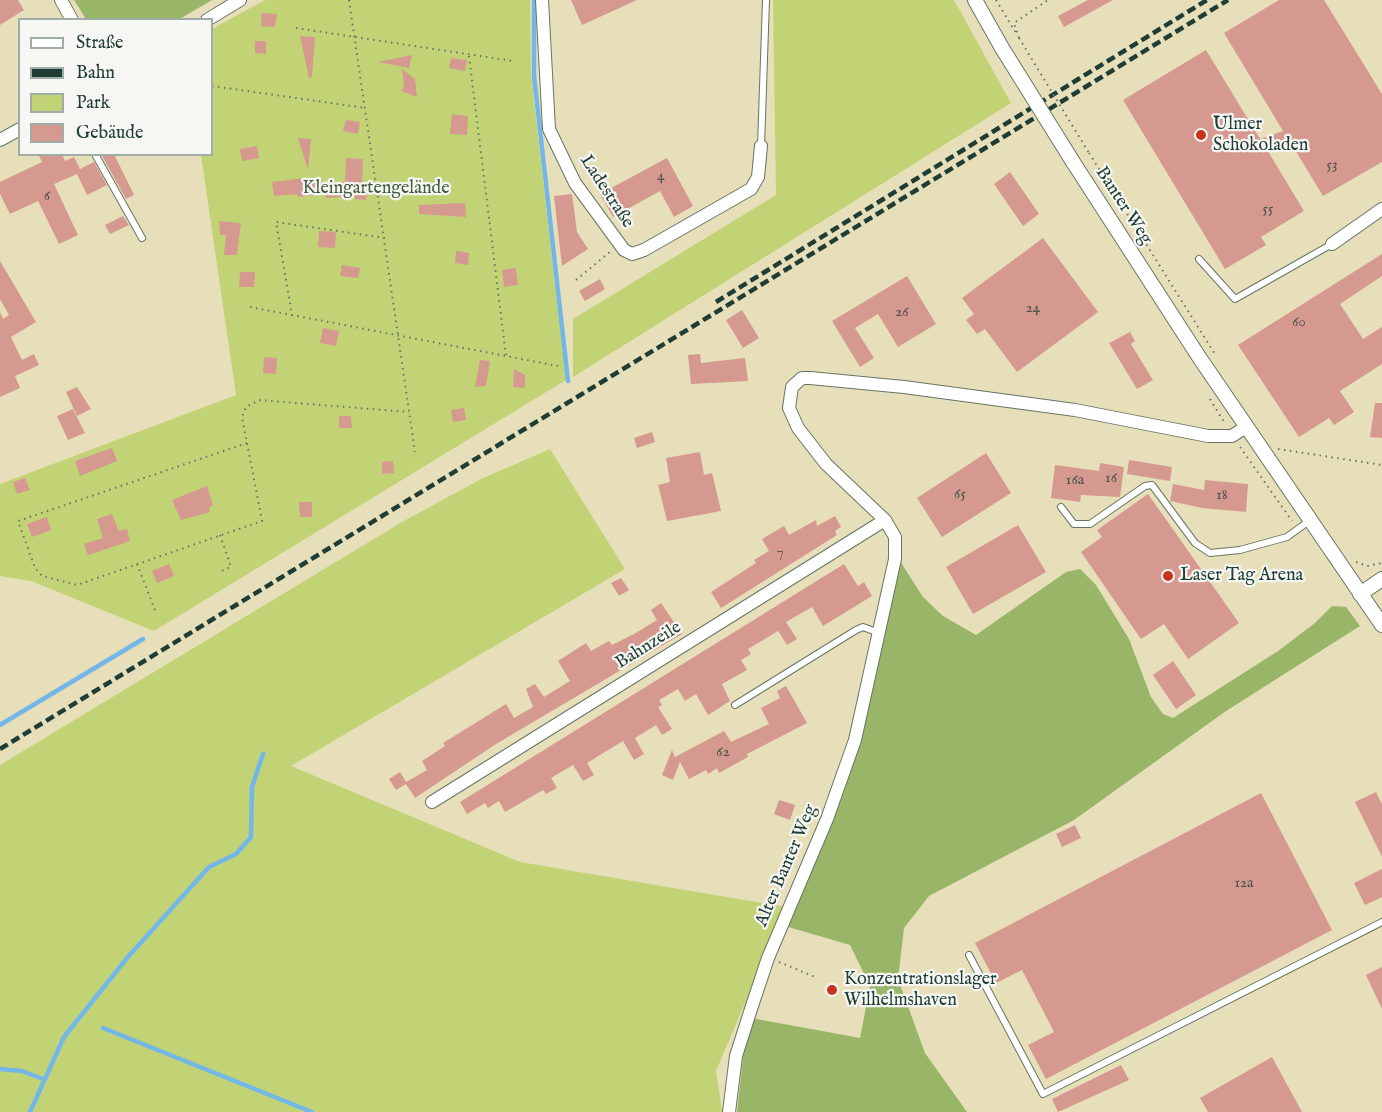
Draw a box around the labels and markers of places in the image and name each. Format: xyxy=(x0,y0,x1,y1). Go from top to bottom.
place label: Ulmer Schokoladen xyxy=(1213,114,1308,156)
marker: Ulmer Schokoladen xyxy=(1194,128,1208,142)
place label: Laser Tag Arena xyxy=(1180,565,1303,587)
marker: Laser Tag Arena xyxy=(1161,569,1175,583)
place label: Konzentrationslager Wilhelmshaven xyxy=(844,969,997,1012)
marker: Konzentrationslager Wilhelmshaven xyxy=(825,983,839,997)

